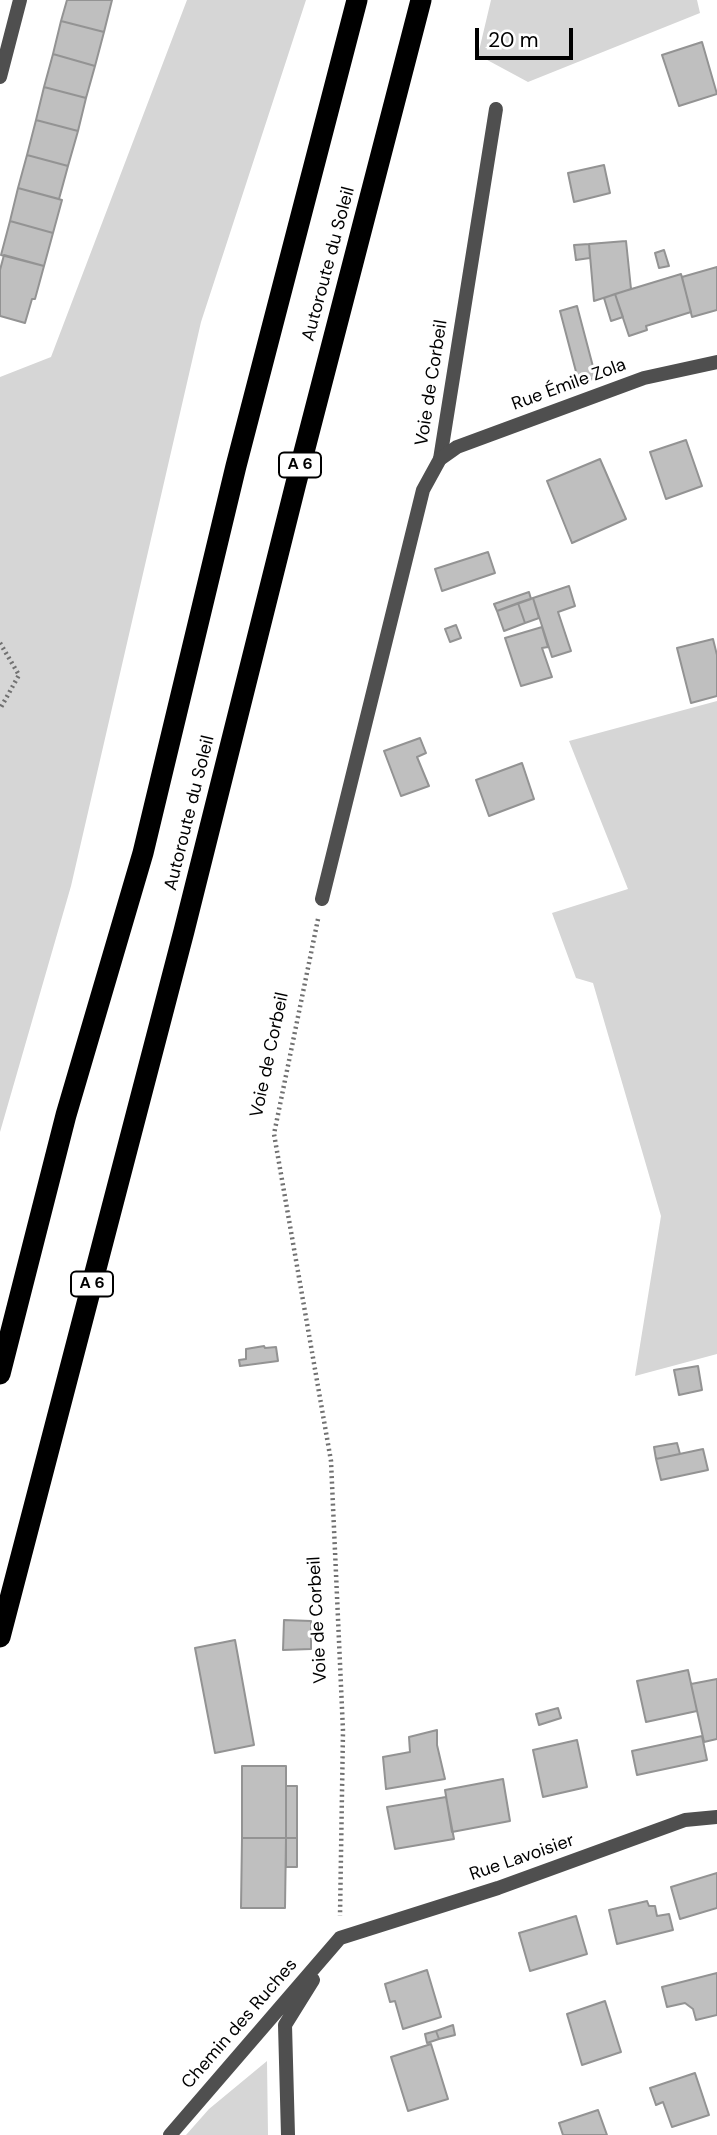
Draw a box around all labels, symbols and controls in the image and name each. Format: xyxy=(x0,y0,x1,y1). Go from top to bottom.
scale bar xyxy=(479,14,577,58)
text: 20 m xyxy=(488,26,539,54)
street label: Autoroute du Soleil xyxy=(298,185,360,343)
street label: Voie de Corbeil xyxy=(411,318,453,448)
street label: Rue Émile Zola xyxy=(509,354,629,416)
road number: A 6 xyxy=(279,452,321,478)
street label: Autoroute du Soleil xyxy=(160,733,220,893)
street label: Voie de Corbeil xyxy=(246,991,294,1119)
road number: A 6 xyxy=(71,1272,113,1296)
street label: Voie de Corbeil xyxy=(304,1556,332,1684)
street label: Rue Lavoisier xyxy=(467,1830,577,1886)
street label: Chemin des Ruches xyxy=(178,1955,302,2093)

